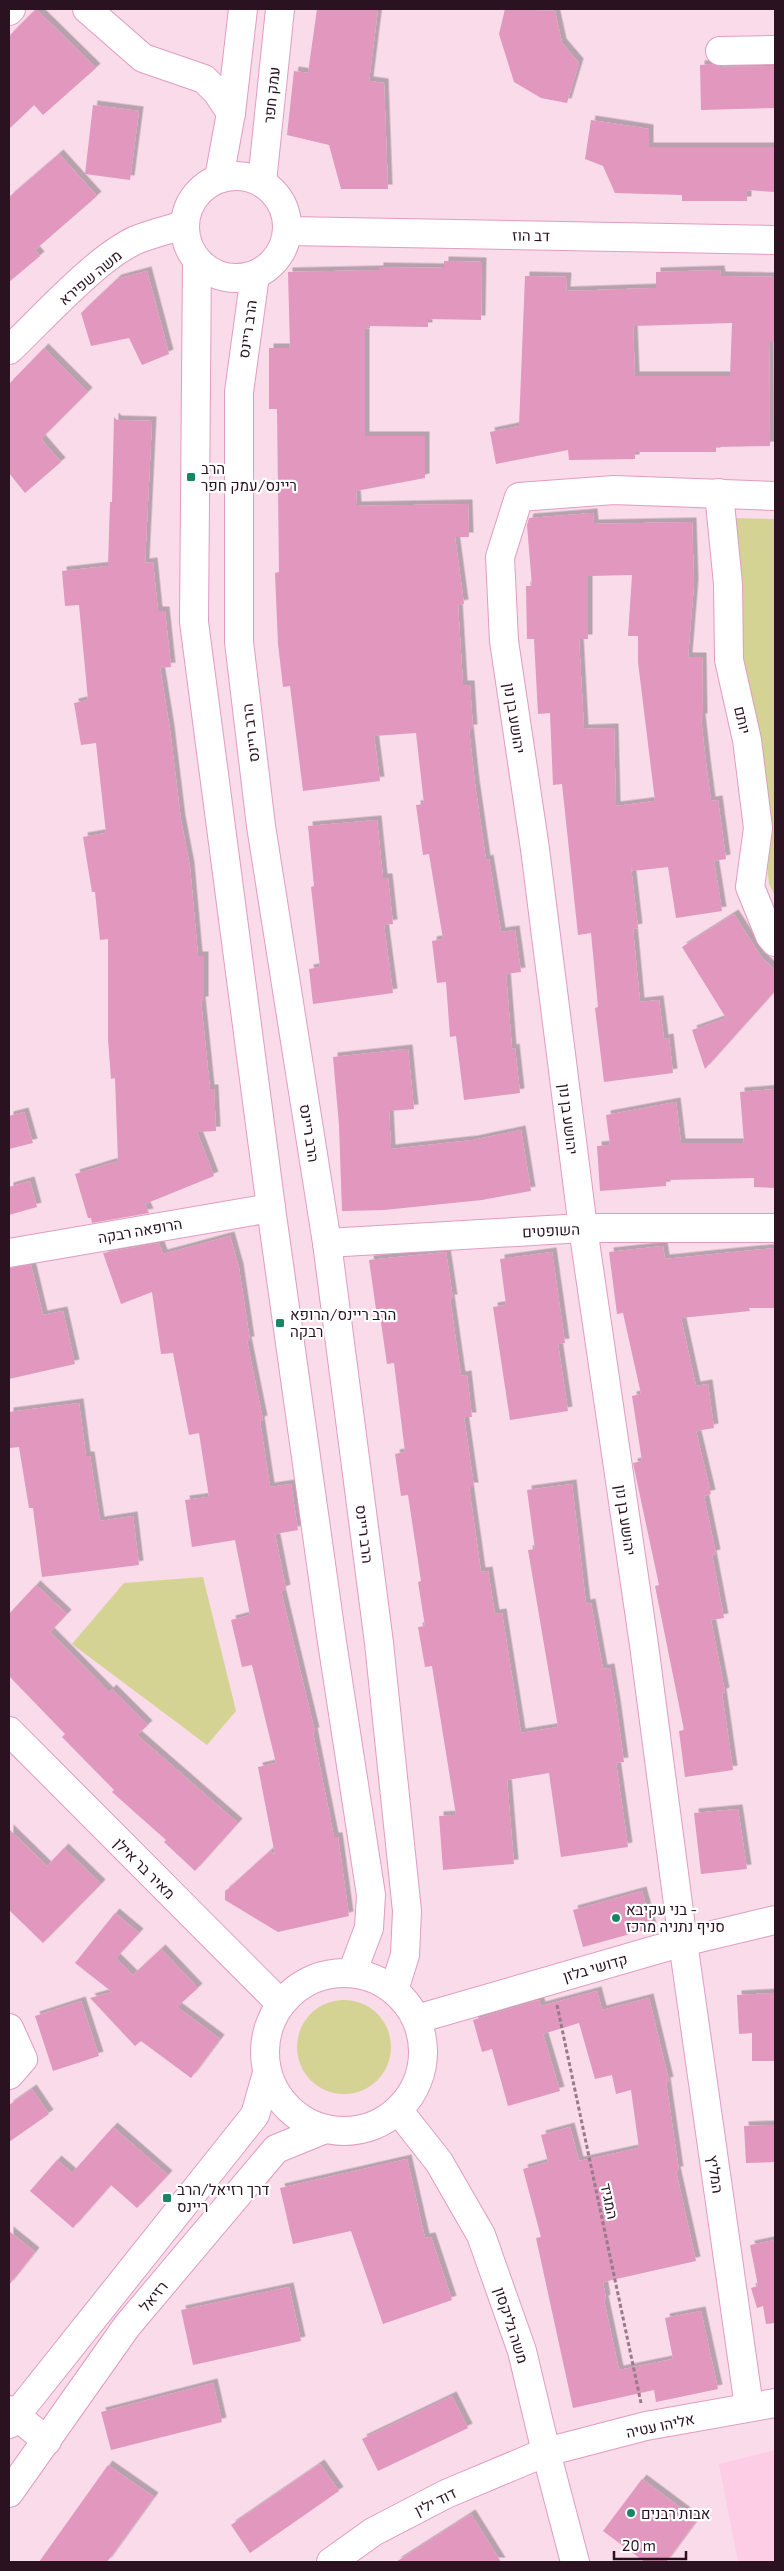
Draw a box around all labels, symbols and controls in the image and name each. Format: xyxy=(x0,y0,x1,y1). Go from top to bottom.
street label: עמק חפר xyxy=(259,66,283,124)
street label: דב הוז xyxy=(512,226,550,244)
street label: משה שפירא xyxy=(55,246,125,308)
street label: הרב ריינס xyxy=(234,299,260,359)
place label: הרב ריינס/עמק חפר xyxy=(201,459,297,494)
marker: הרב ריינס/עמק חפר xyxy=(185,471,197,483)
street label: יהושע בן נון xyxy=(501,681,529,755)
street label: הרב ריינס xyxy=(237,703,263,763)
street label: יותם xyxy=(731,704,755,736)
street label: יהושע בן נון xyxy=(556,1082,582,1156)
street label: הרב ריינס xyxy=(297,1103,323,1163)
street label: הרופאה רבקה xyxy=(96,1214,184,1246)
street label: השופטים xyxy=(522,1219,580,1241)
place label: הרב ריינס/הרופא רבקה xyxy=(290,1305,396,1340)
marker: הרב ריינס/הרופא רבקה xyxy=(274,1317,286,1329)
street label: יהושע בן נון xyxy=(612,1483,640,1557)
street label: הרב ריינס xyxy=(352,1504,378,1564)
street label: מאיר בר אילן xyxy=(111,1834,179,1902)
place label: בני עקיבא - סניף נתניה מרכז xyxy=(626,1900,725,1935)
marker: בני עקיבא - סניף נתניה מרכז xyxy=(610,1912,622,1924)
street label: קדושי בלזן xyxy=(561,1949,629,1985)
street label: המליץ xyxy=(704,2154,728,2194)
place label: דרך רזיאל/הרב ריינס xyxy=(177,2180,269,2215)
street label: המגיד xyxy=(597,2181,623,2221)
marker: דרך רזיאל/הרב ריינס xyxy=(161,2192,173,2204)
street label: רזיאל xyxy=(135,2277,171,2315)
street label: משה גליקסון xyxy=(491,2285,533,2365)
street label: אליהו עטיה xyxy=(624,2409,696,2441)
street label: דוד ילין xyxy=(411,2483,459,2519)
place label: אבות רבנים xyxy=(641,2504,710,2522)
marker: אבות רבנים xyxy=(625,2507,637,2519)
scale bar xyxy=(614,2528,686,2560)
text: 20 m xyxy=(622,2536,656,2554)

